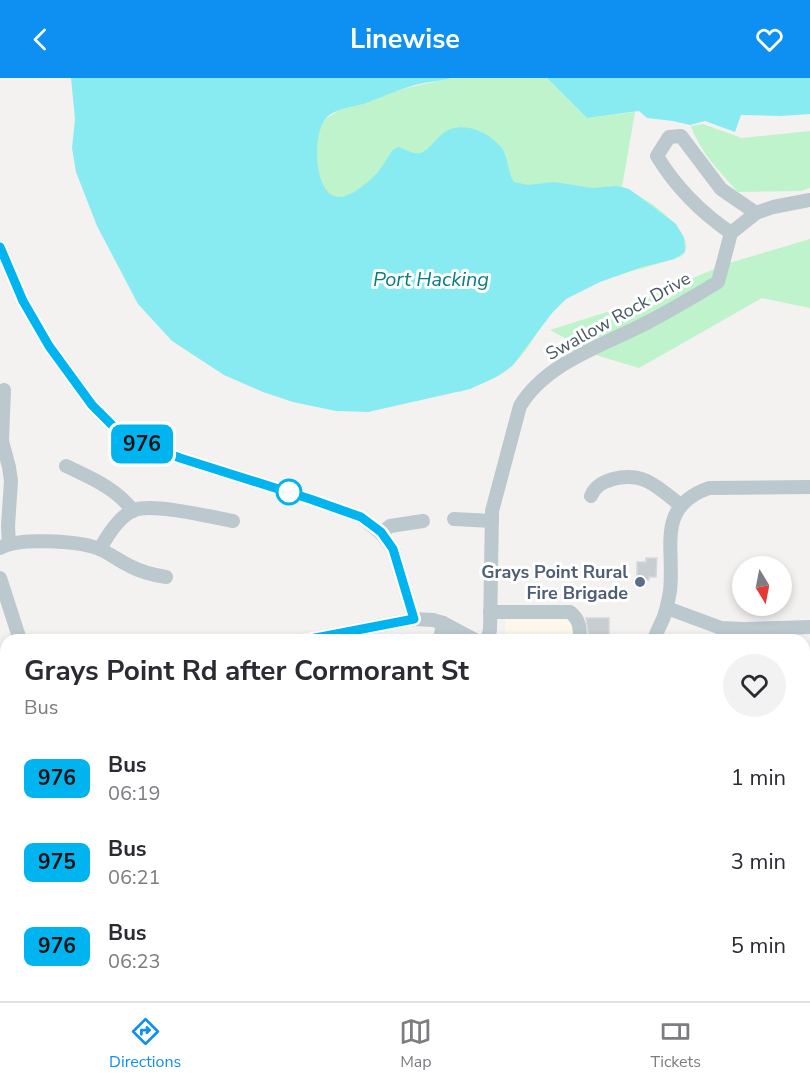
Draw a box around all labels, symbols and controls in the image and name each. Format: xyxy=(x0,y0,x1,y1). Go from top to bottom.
text: Linewise xyxy=(350,21,460,58)
icon: back xyxy=(24,23,57,56)
icon: heart xyxy=(753,23,786,56)
water label: Port Hacking xyxy=(373,266,489,293)
street label: Swallow Rock Drive xyxy=(541,266,695,366)
line badge: 976 xyxy=(108,424,176,464)
text: 976 xyxy=(123,430,161,458)
unlabelled marker xyxy=(276,479,302,505)
north arrow xyxy=(732,556,792,616)
map controls xyxy=(732,556,792,616)
place label: Grays Point Rural Fire Brigade xyxy=(481,560,628,605)
marker: Grays Point Rural Fire Brigade xyxy=(633,575,647,589)
text: Grays Point Rd after Cormorant St xyxy=(24,652,469,690)
button: heart xyxy=(723,654,786,717)
text: Bus xyxy=(24,694,58,721)
text: Bus xyxy=(108,750,147,780)
text: 1 min xyxy=(731,763,786,793)
text: 976 xyxy=(38,764,76,792)
text: 06:19 xyxy=(108,780,161,807)
text: Bus xyxy=(108,834,147,864)
text: 3 min xyxy=(731,847,786,877)
text: 975 xyxy=(38,848,76,876)
text: 06:21 xyxy=(108,864,161,891)
text: Bus xyxy=(108,918,147,948)
text: 5 min xyxy=(731,931,786,961)
text: 976 xyxy=(38,932,76,960)
text: 06:23 xyxy=(108,948,161,975)
tab: Directions xyxy=(109,1015,181,1073)
tab: Map xyxy=(399,1015,432,1073)
tab: Tickets xyxy=(651,1015,701,1073)

